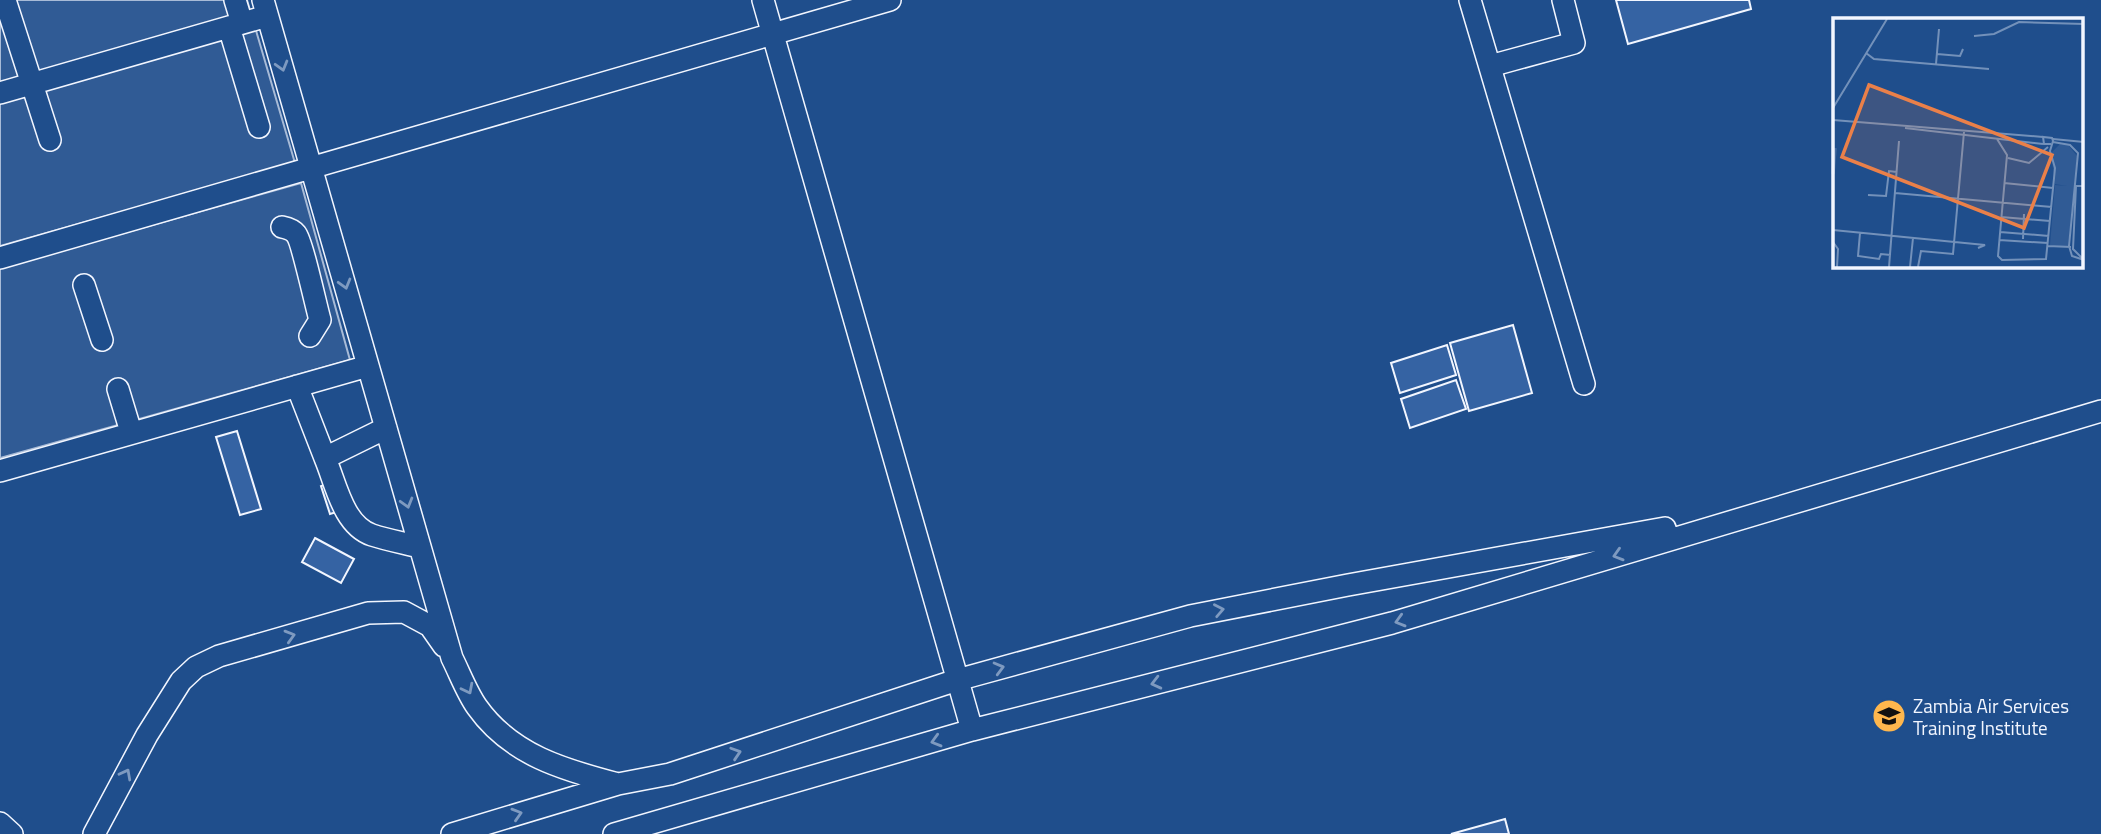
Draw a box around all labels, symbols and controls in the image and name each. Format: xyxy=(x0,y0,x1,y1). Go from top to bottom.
inset map xyxy=(1833,18,2084,268)
one-way arrow xyxy=(273,59,288,71)
one-way arrow xyxy=(336,278,351,290)
one-way arrow xyxy=(399,497,414,509)
one-way arrow xyxy=(1612,547,1624,562)
one-way arrow xyxy=(1213,603,1225,618)
one-way arrow xyxy=(1394,612,1406,627)
one-way arrow xyxy=(284,629,296,644)
one-way arrow xyxy=(993,662,1005,677)
one-way arrow xyxy=(1150,675,1162,689)
one-way arrow xyxy=(459,682,473,694)
place label: Zambia Air Services Training Institute xyxy=(1913,691,2069,742)
school or university icon: Zambia Air Services Training Institute xyxy=(1870,697,1908,735)
one-way arrow xyxy=(930,732,942,747)
one-way arrow xyxy=(729,747,742,761)
one-way arrow xyxy=(118,769,132,781)
one-way arrow xyxy=(511,808,523,823)

